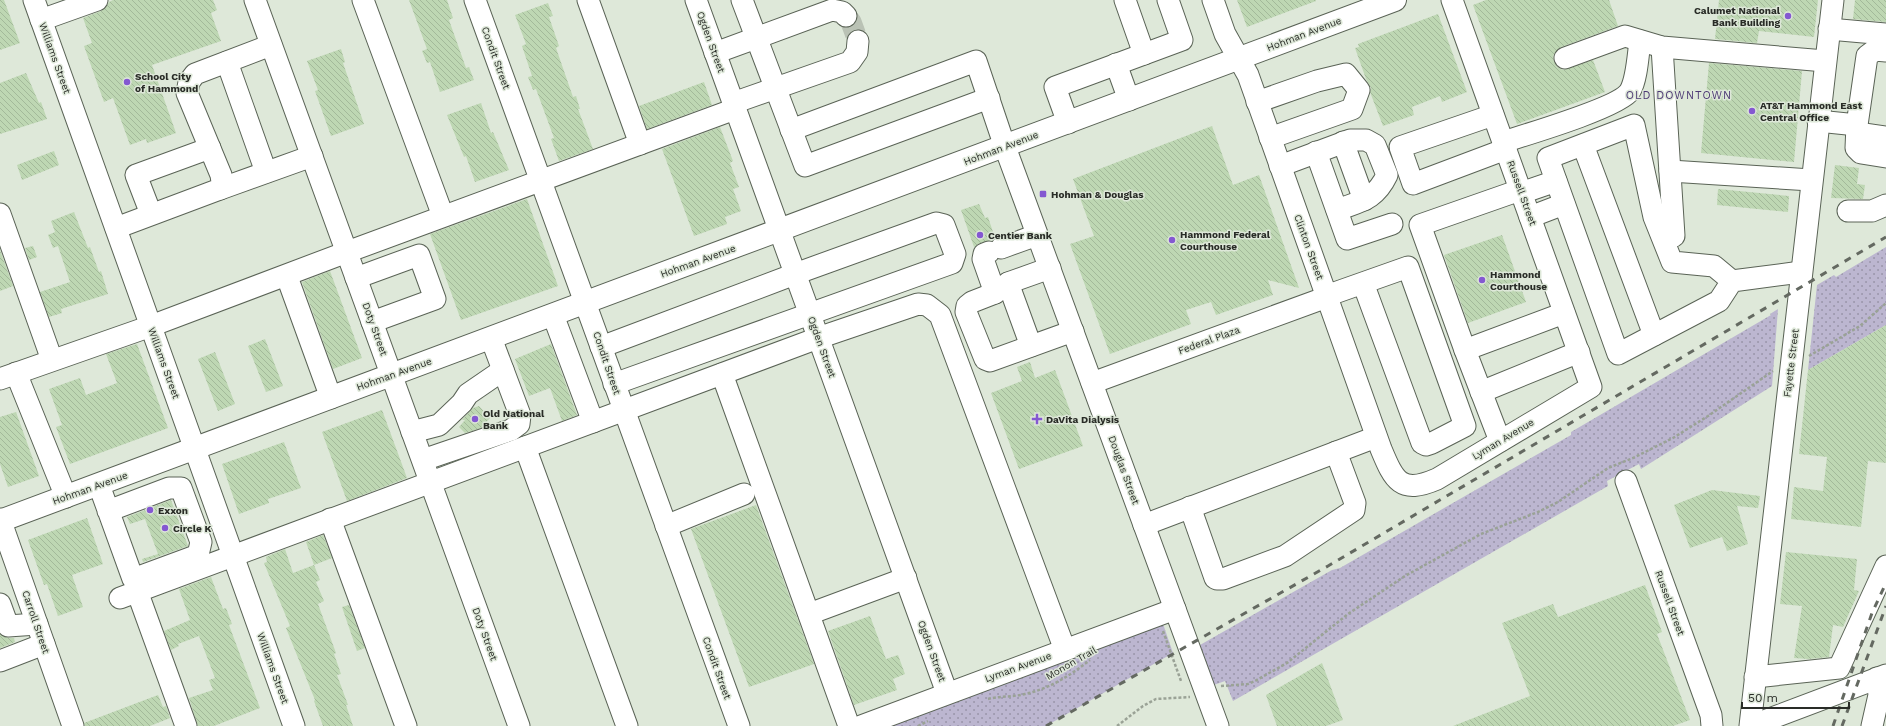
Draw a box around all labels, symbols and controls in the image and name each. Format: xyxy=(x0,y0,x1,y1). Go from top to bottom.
place label: Calumet National Bank Building xyxy=(1694,5,1781,28)
street label: Ogden Street xyxy=(695,10,727,75)
marker: Calumet National Bank Building xyxy=(1783,11,1793,21)
street label: Hohman Avenue xyxy=(1265,15,1343,53)
street label: Williams Street xyxy=(37,21,73,96)
street label: Condit Street xyxy=(480,25,513,91)
place label: School City of Hammond xyxy=(135,71,198,94)
marker: School City of Hammond xyxy=(122,77,132,87)
district label: OLD DOWNTOWN xyxy=(1626,89,1732,102)
place label: AT&T Hammond East Central Office xyxy=(1760,100,1863,123)
marker: AT&T Hammond East Central Office xyxy=(1747,106,1757,116)
street label: Hohman Avenue xyxy=(962,129,1040,167)
street label: Russell Street xyxy=(1505,159,1539,228)
marker: Hohman & Douglas xyxy=(1038,189,1048,199)
place label: Hohman & Douglas xyxy=(1051,189,1144,200)
street label: Clinton Street xyxy=(1292,213,1326,282)
place label: Hammond Federal Courthouse xyxy=(1180,229,1271,252)
marker: Centier Bank xyxy=(975,230,985,240)
place label: Centier Bank xyxy=(988,230,1053,241)
marker: Hammond Federal Courthouse xyxy=(1167,235,1177,245)
street label: Hohman Avenue xyxy=(659,242,737,280)
place label: Hammond Courthouse xyxy=(1490,269,1547,292)
marker: Hammond Courthouse xyxy=(1477,275,1487,285)
street label: Doty Street xyxy=(360,301,390,358)
street label: Ogden Street xyxy=(806,315,838,380)
street label: Federal Plaza xyxy=(1177,324,1242,356)
street label: Williams Street xyxy=(146,326,182,401)
street label: Fayette Street xyxy=(1781,327,1801,398)
street label: Condit Street xyxy=(591,330,623,397)
street label: Hohman Avenue xyxy=(355,355,433,393)
place label: Old National Bank xyxy=(483,408,545,431)
marker: DaVita Dialysis xyxy=(1031,413,1043,425)
marker: Old National Bank xyxy=(470,414,480,424)
place label: DaVita Dialysis xyxy=(1046,414,1120,425)
street label: Lyman Avenue xyxy=(1470,416,1536,462)
street label: Douglas Street xyxy=(1106,434,1142,507)
street label: Hohman Avenue xyxy=(51,469,129,507)
marker: Exxon xyxy=(145,505,155,515)
place label: Exxon xyxy=(158,505,188,516)
marker: Circle K xyxy=(160,523,170,533)
place label: Circle K xyxy=(173,523,212,534)
street label: Russell Street xyxy=(1653,569,1687,638)
street label: Carroll Street xyxy=(20,589,52,656)
street label: Doty Street xyxy=(470,606,500,663)
street label: Ogden Street xyxy=(916,619,948,684)
street label: Williams Street xyxy=(255,631,291,706)
street label: Condit Street xyxy=(701,635,734,701)
street label: Monon Trail xyxy=(1044,644,1098,682)
street label: Lyman Avenue xyxy=(983,650,1053,684)
scale bar xyxy=(1742,684,1849,710)
text: 50 m xyxy=(1748,691,1778,705)

